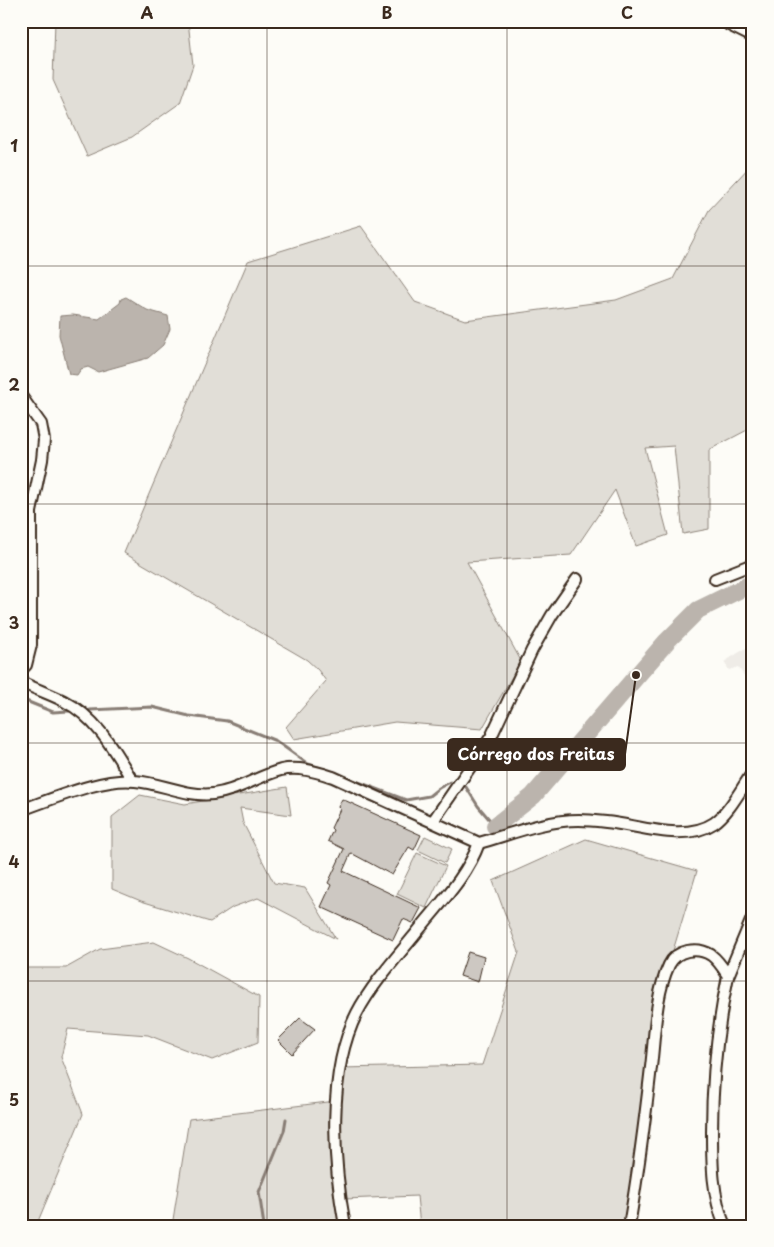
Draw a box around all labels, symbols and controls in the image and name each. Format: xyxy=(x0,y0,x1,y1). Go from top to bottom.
text: A xyxy=(141,0,154,24)
text: B xyxy=(382,0,393,24)
text: C xyxy=(621,0,633,24)
text: 1 xyxy=(10,133,18,157)
text: 2 xyxy=(8,372,20,396)
text: 3 xyxy=(9,610,19,634)
callout: Córrego dos Freitas xyxy=(448,739,625,770)
text: Córrego dos Freitas xyxy=(458,741,615,765)
text: 4 xyxy=(9,849,20,873)
text: 5 xyxy=(9,1087,19,1111)

